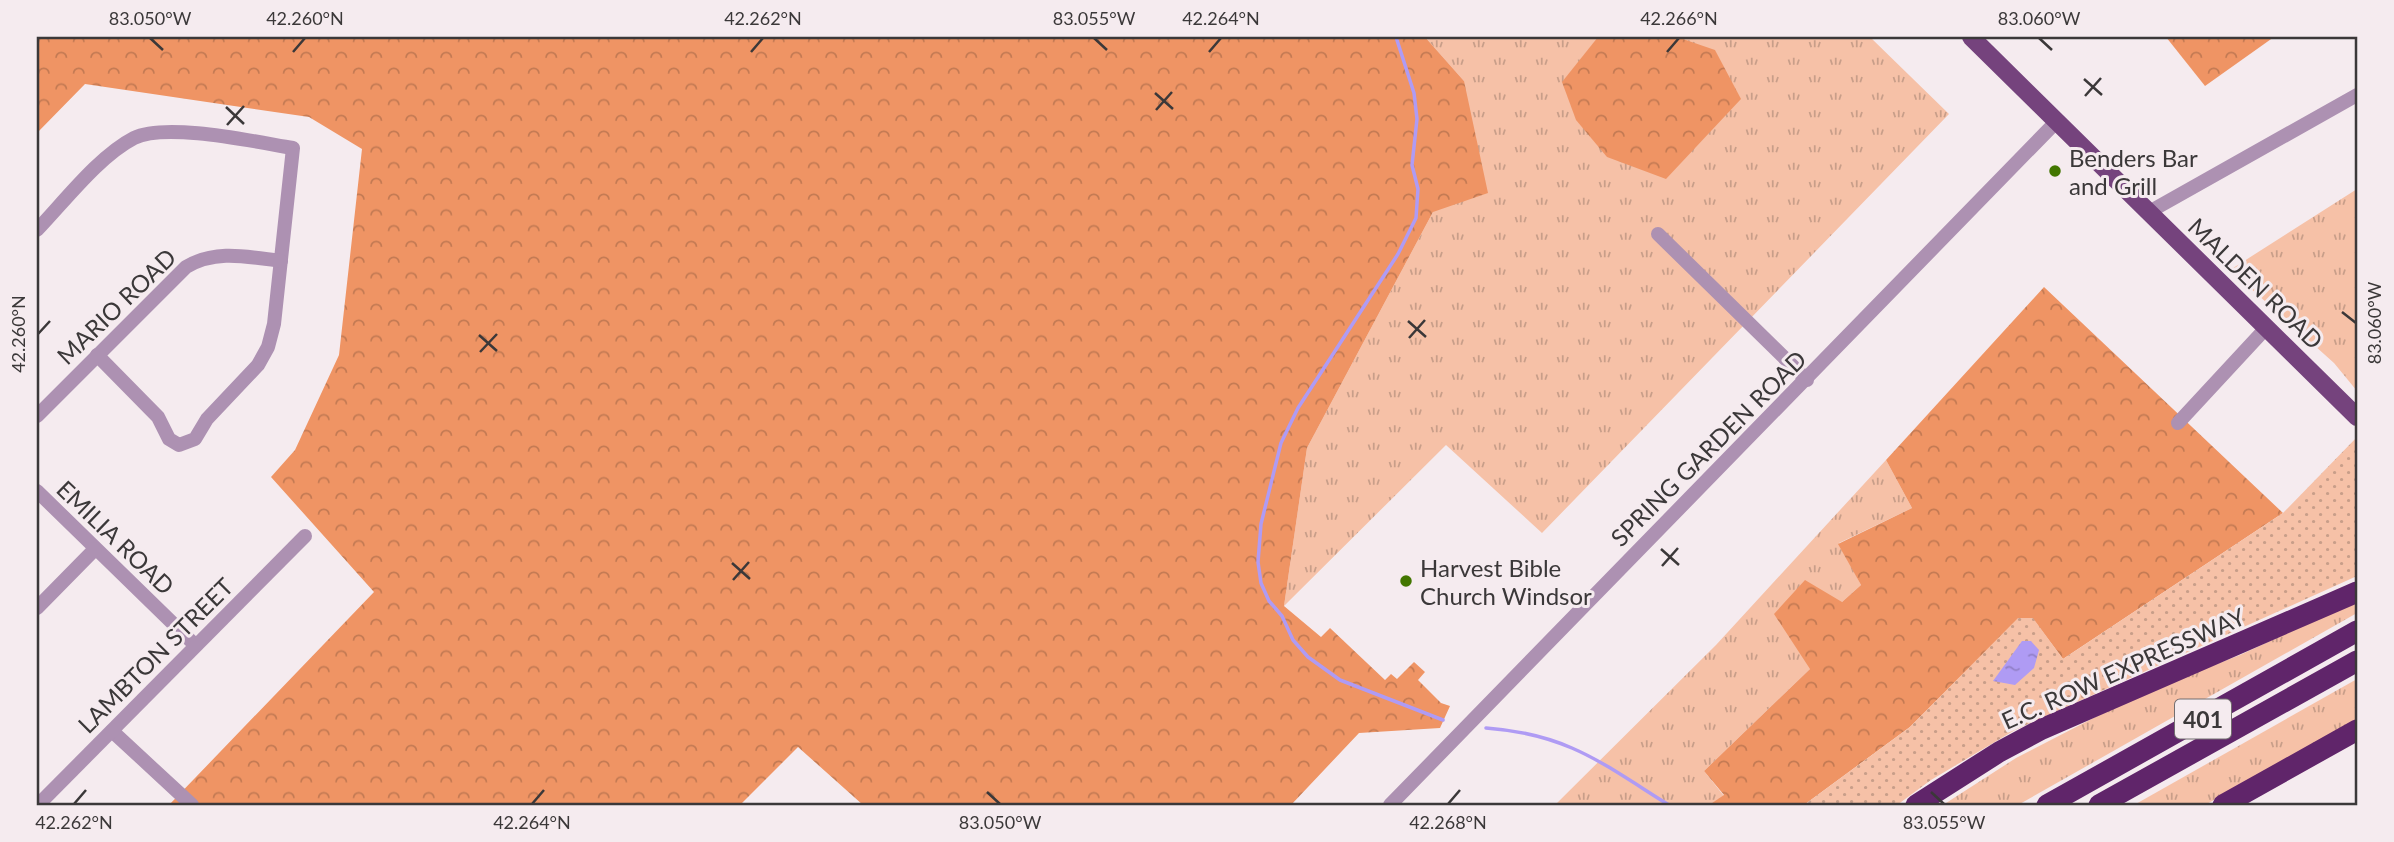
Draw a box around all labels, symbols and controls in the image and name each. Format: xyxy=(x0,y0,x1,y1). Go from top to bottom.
text: 83.050°W xyxy=(109,7,192,29)
text: 42.260°N xyxy=(266,7,344,29)
text: 42.262°N xyxy=(724,7,802,29)
text: 83.055°W xyxy=(1053,7,1136,29)
text: 42.264°N xyxy=(1182,7,1260,29)
text: 42.266°N xyxy=(1640,7,1718,29)
text: 83.060°W xyxy=(1998,7,2081,29)
place label: Benders Bar and Grill xyxy=(2069,143,2198,200)
marker: Benders Bar and Grill xyxy=(2047,163,2063,179)
street label: MALDEN ROAD xyxy=(2183,212,2329,354)
street label: MARIO ROAD xyxy=(51,242,181,370)
text: 83.060°W xyxy=(2363,281,2385,364)
text: 42.260°N xyxy=(7,295,29,373)
street label: SPRING GARDEN ROAD xyxy=(1604,344,1812,552)
street label: EMILIA ROAD xyxy=(51,474,181,600)
place label: Harvest Bible Church Windsor xyxy=(1420,553,1592,610)
street label: LAMBTON STREET xyxy=(71,571,239,739)
marker: Harvest Bible Church Windsor xyxy=(1398,573,1414,589)
street label: E.C. ROW EXPRESSWAY xyxy=(1997,601,2249,735)
road number: 401 xyxy=(2175,699,2231,738)
text: 42.262°N xyxy=(35,811,113,833)
text: 42.264°N xyxy=(493,811,571,833)
text: 83.050°W xyxy=(959,811,1042,833)
text: 42.268°N xyxy=(1409,811,1487,833)
text: 83.055°W xyxy=(1903,811,1986,833)

